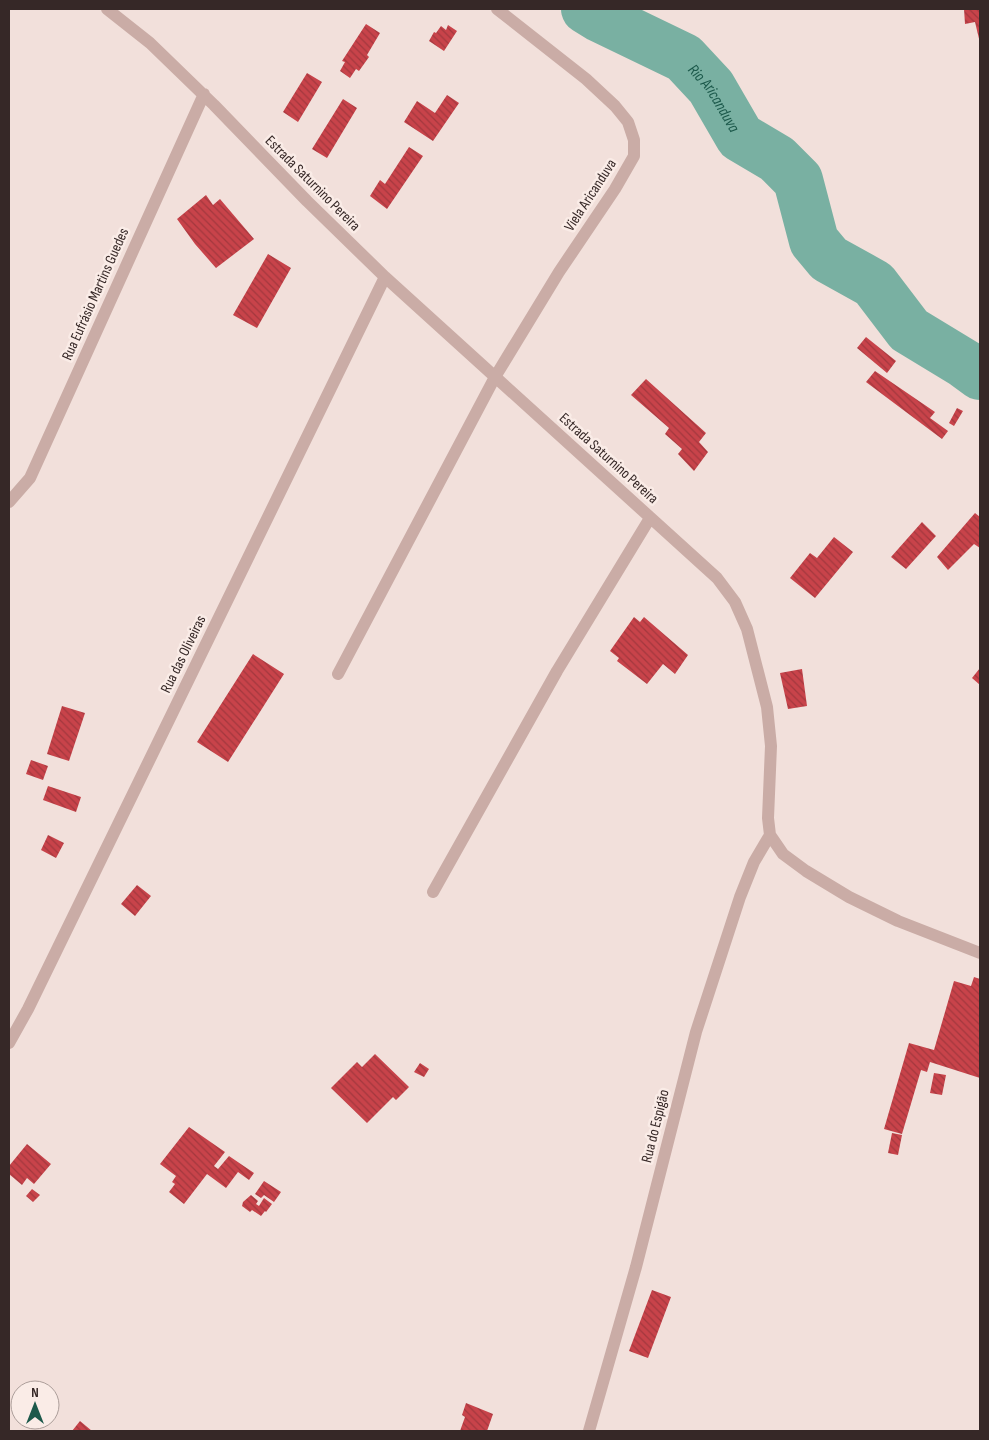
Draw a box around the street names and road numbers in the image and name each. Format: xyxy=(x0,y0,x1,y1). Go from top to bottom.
street label: Estrada Saturnino Pereira xyxy=(261,132,364,235)
street label: Viela Aricanduva xyxy=(560,155,621,235)
street label: Rua Eufrásio Martins Guedes xyxy=(58,225,133,363)
street label: Estrada Saturnino Pereira xyxy=(555,409,662,508)
street label: Rua das Oliveiras xyxy=(156,612,210,696)
street label: Rua do Espigão xyxy=(637,1088,674,1165)

